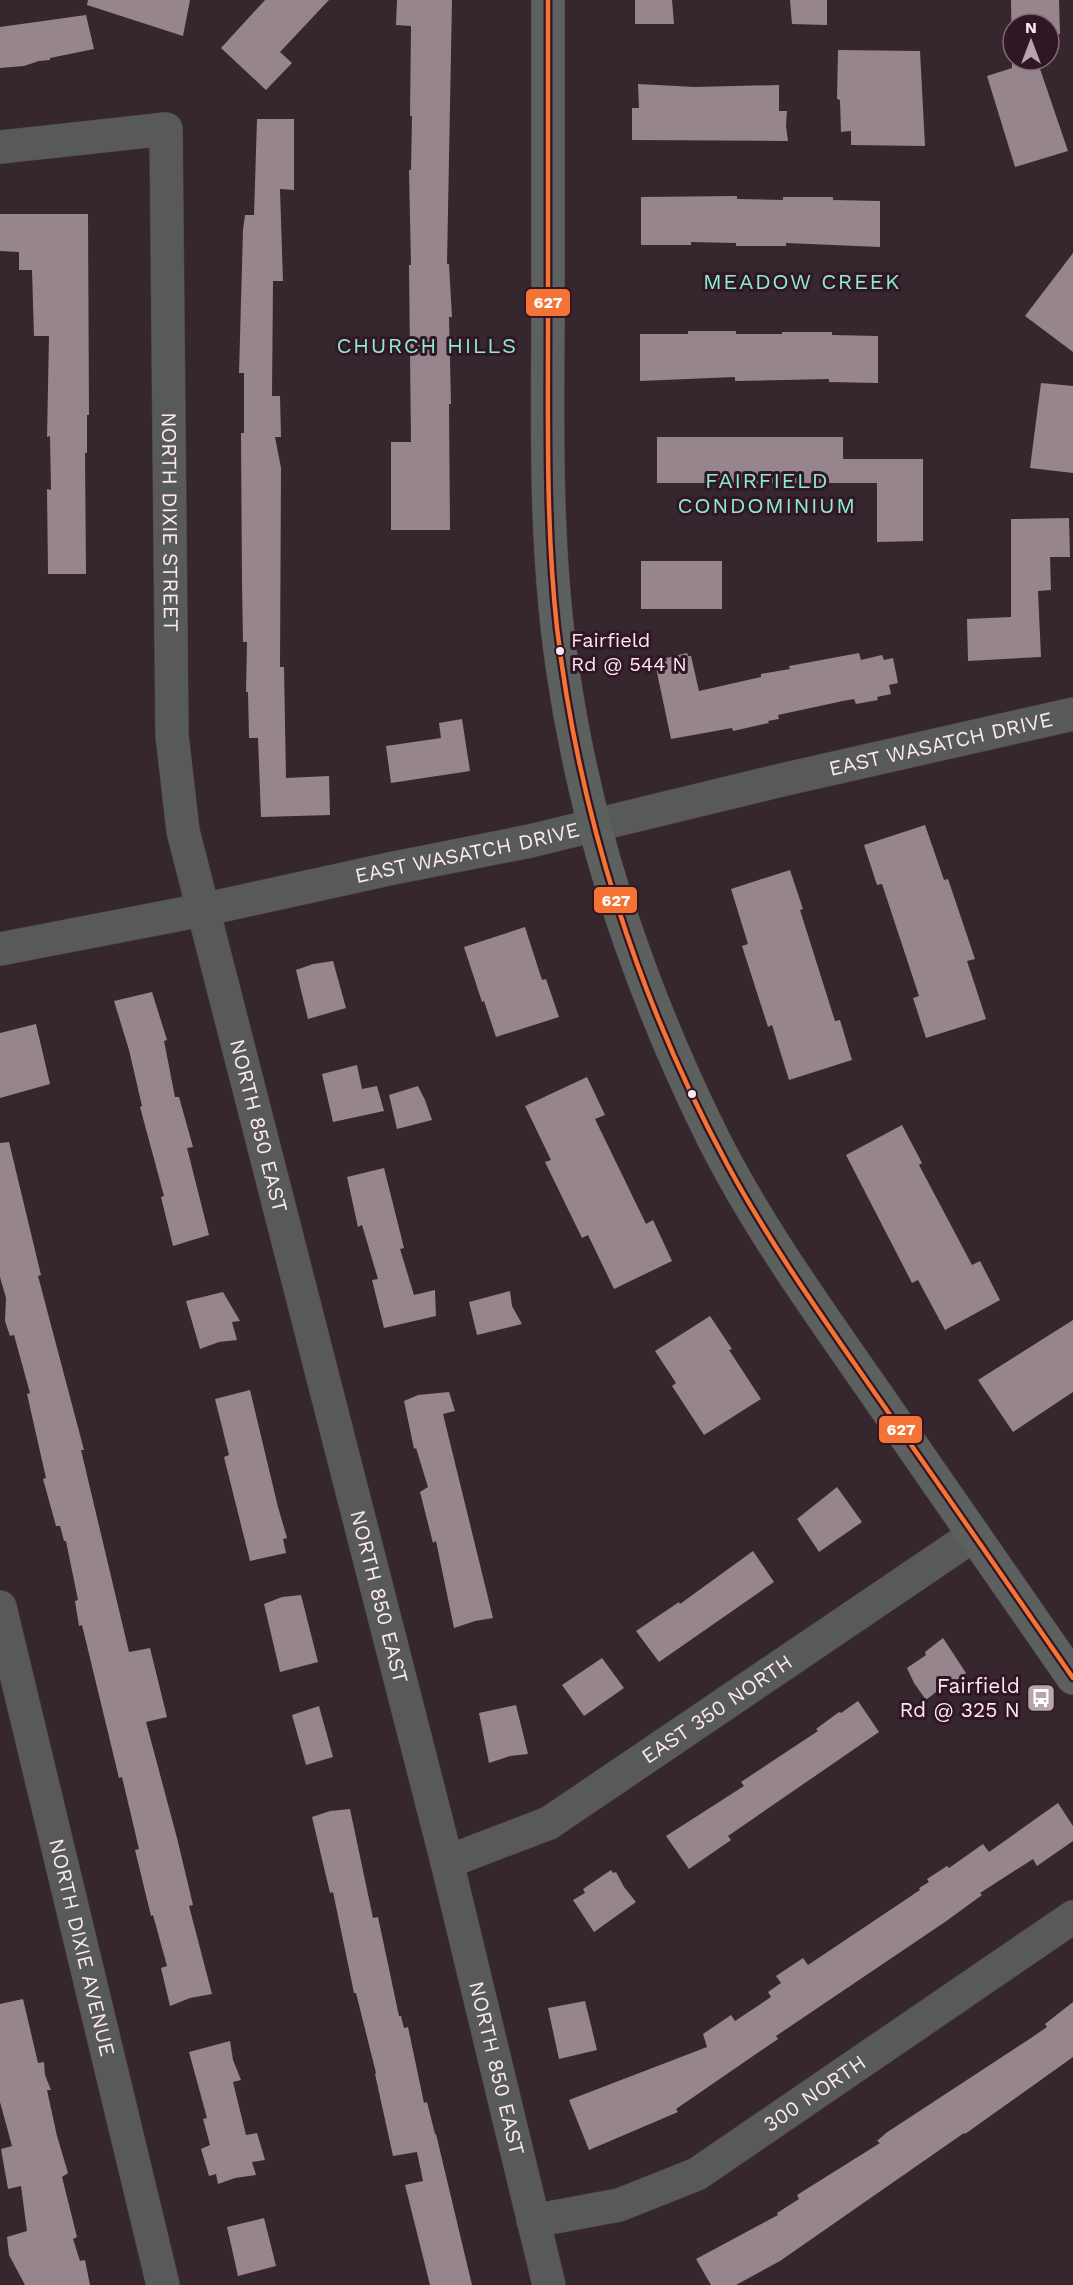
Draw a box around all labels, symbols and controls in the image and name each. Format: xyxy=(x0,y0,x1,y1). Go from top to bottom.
north arrow xyxy=(1001,12,1061,72)
text: N xyxy=(1025,18,1037,37)
district label: MEADOW CREEK xyxy=(703,269,901,294)
line badge: 627 xyxy=(525,288,571,317)
text: 627 xyxy=(534,293,563,312)
district label: CHURCH HILLS xyxy=(336,333,518,358)
street label: NORTH DIXIE STREET xyxy=(157,412,184,632)
district label: FAIRFIELD CONDOMINIUM xyxy=(678,468,856,518)
place label: Fairfield Rd @ 544 N xyxy=(571,628,687,676)
marker: Fairfield Rd @ 544 N xyxy=(554,645,566,657)
street label: EAST WASATCH DRIVE xyxy=(826,706,1055,781)
street label: EAST WASATCH DRIVE xyxy=(353,817,582,888)
line badge: 627 xyxy=(593,886,638,914)
text: 627 xyxy=(602,891,631,910)
street label: NORTH 850 EAST xyxy=(225,1036,293,1215)
unlabelled marker xyxy=(686,1088,698,1100)
line badge: 627 xyxy=(878,1415,923,1444)
text: 627 xyxy=(887,1420,916,1439)
street label: NORTH 850 EAST xyxy=(345,1507,414,1686)
street label: EAST 350 NORTH xyxy=(636,1649,797,1769)
place label: Fairfield Rd @ 325 N xyxy=(900,1673,1020,1722)
bus stop icon: Fairfield Rd @ 325 N xyxy=(1025,1682,1057,1714)
street label: NORTH DIXIE AVENUE xyxy=(44,1836,121,2059)
street label: NORTH 850 EAST xyxy=(464,1979,530,2158)
street label: 300 NORTH xyxy=(759,2049,870,2137)

